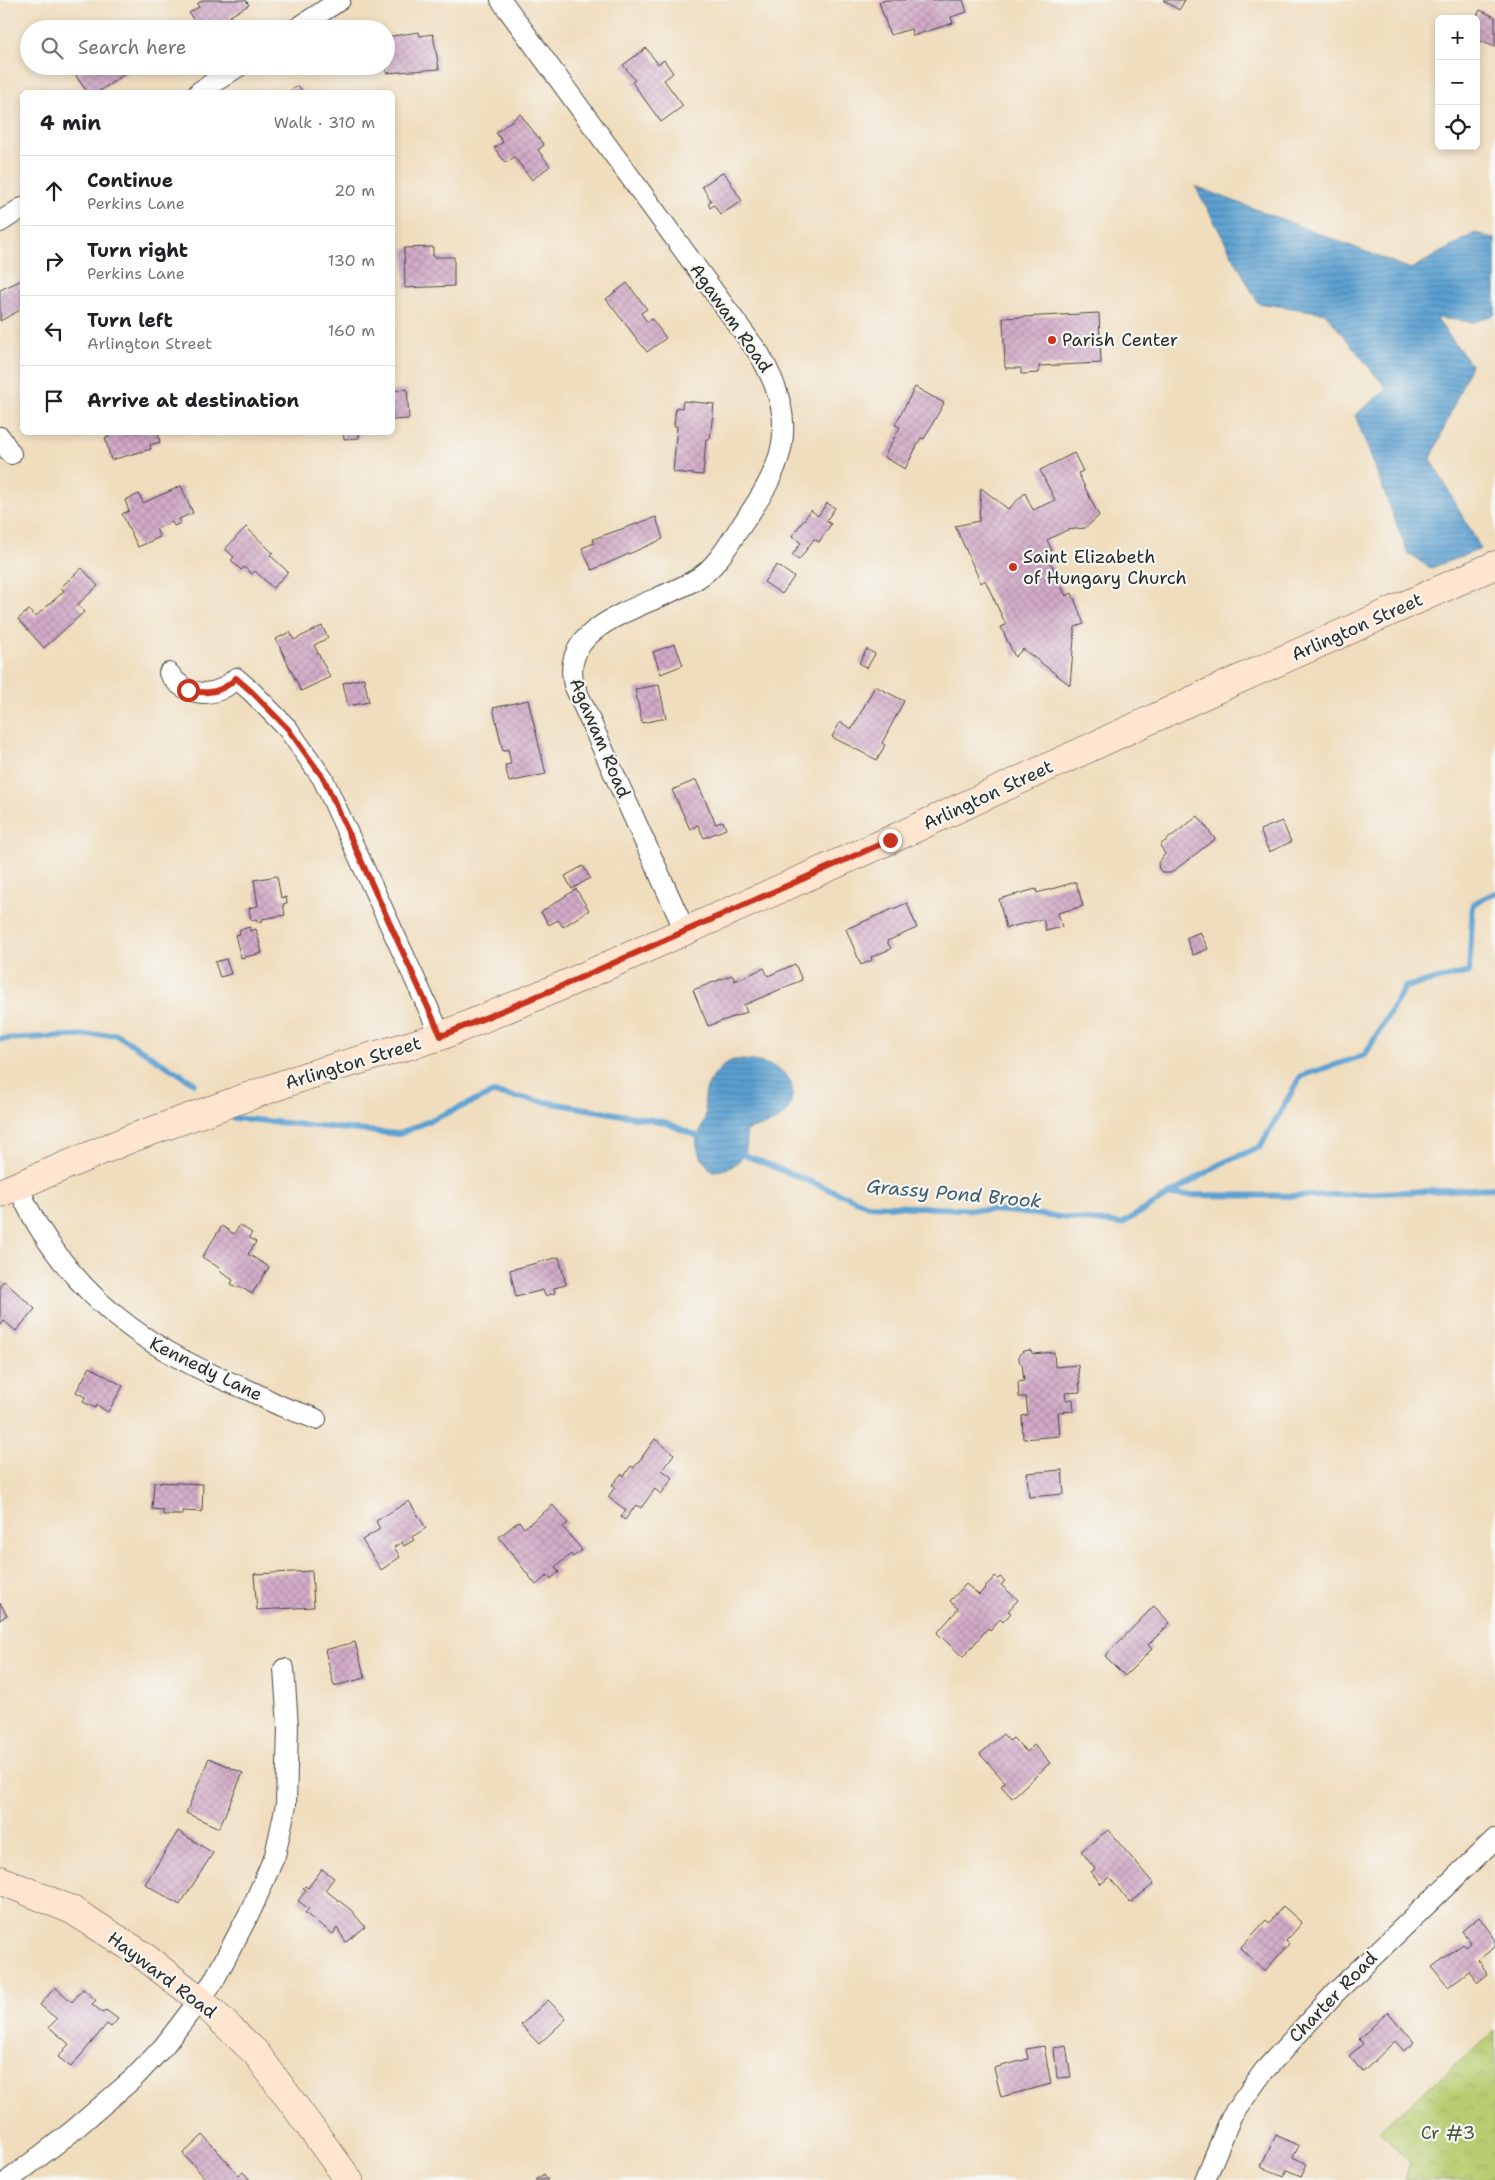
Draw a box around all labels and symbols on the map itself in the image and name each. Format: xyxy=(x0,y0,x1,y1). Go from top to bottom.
street label: Agawam Road xyxy=(684,259,778,377)
place label: Parish Center xyxy=(1062,328,1178,352)
marker: Parish Center xyxy=(1046,334,1058,346)
place label: Saint Elizabeth of Hungary Church xyxy=(1023,545,1187,590)
marker: Saint Elizabeth of Hungary Church xyxy=(1007,561,1019,573)
street label: Arlington Street xyxy=(1288,587,1426,667)
street label: Agawam Road xyxy=(564,674,636,802)
route start xyxy=(177,679,200,702)
street label: Arlington Street xyxy=(919,754,1057,836)
route end xyxy=(879,829,902,852)
street label: Arlington Street xyxy=(282,1031,424,1095)
water label: Grassy Pond Brook xyxy=(865,1173,1043,1214)
street label: Kennedy Lane xyxy=(146,1331,266,1407)
street label: Hayward Road xyxy=(103,1926,221,2024)
street label: Charter Road xyxy=(1283,1946,1383,2048)
park label: Cr #3 xyxy=(1421,2121,1475,2145)

